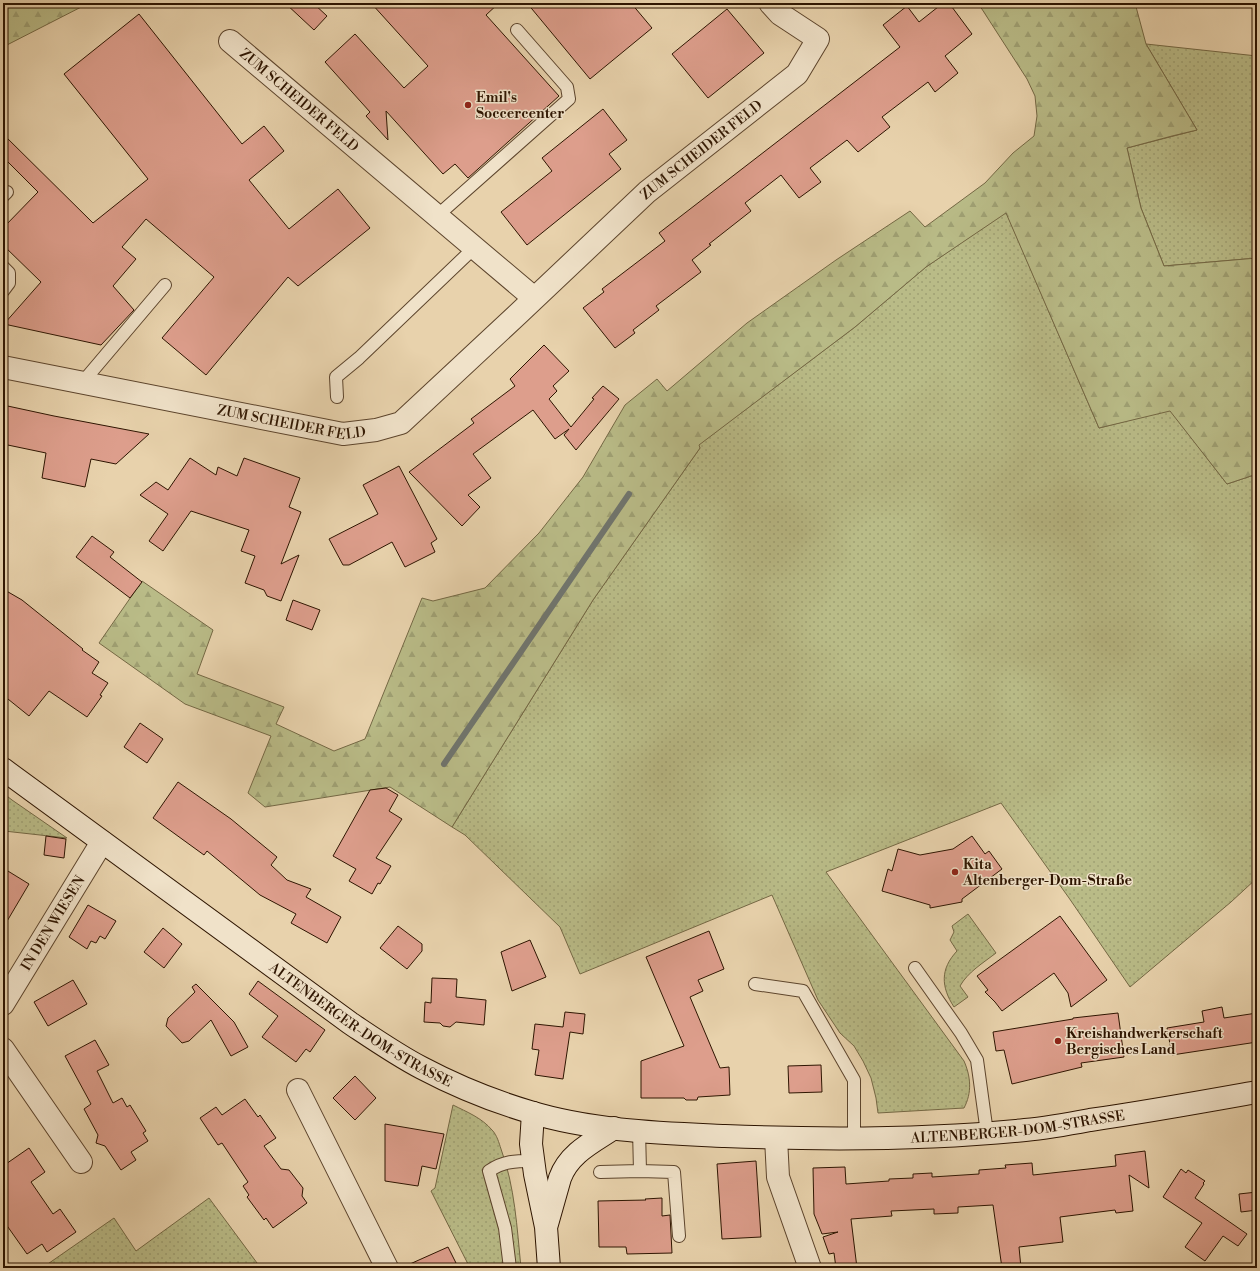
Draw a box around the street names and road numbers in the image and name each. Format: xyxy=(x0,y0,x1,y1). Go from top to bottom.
street label: ZUM SCHEIDER FELD xyxy=(236,45,362,156)
street label: ZUM SCHEIDER FELD xyxy=(637,97,767,204)
street label: ZUM SCHEIDER FELD xyxy=(216,401,367,444)
street label: IN DEN WIESEN xyxy=(17,872,90,974)
street label: ALTENBERGER-DOM-STRASSE xyxy=(264,958,455,1092)
street label: ALTENBERGER-DOM-STRASSE xyxy=(909,1107,1126,1147)

